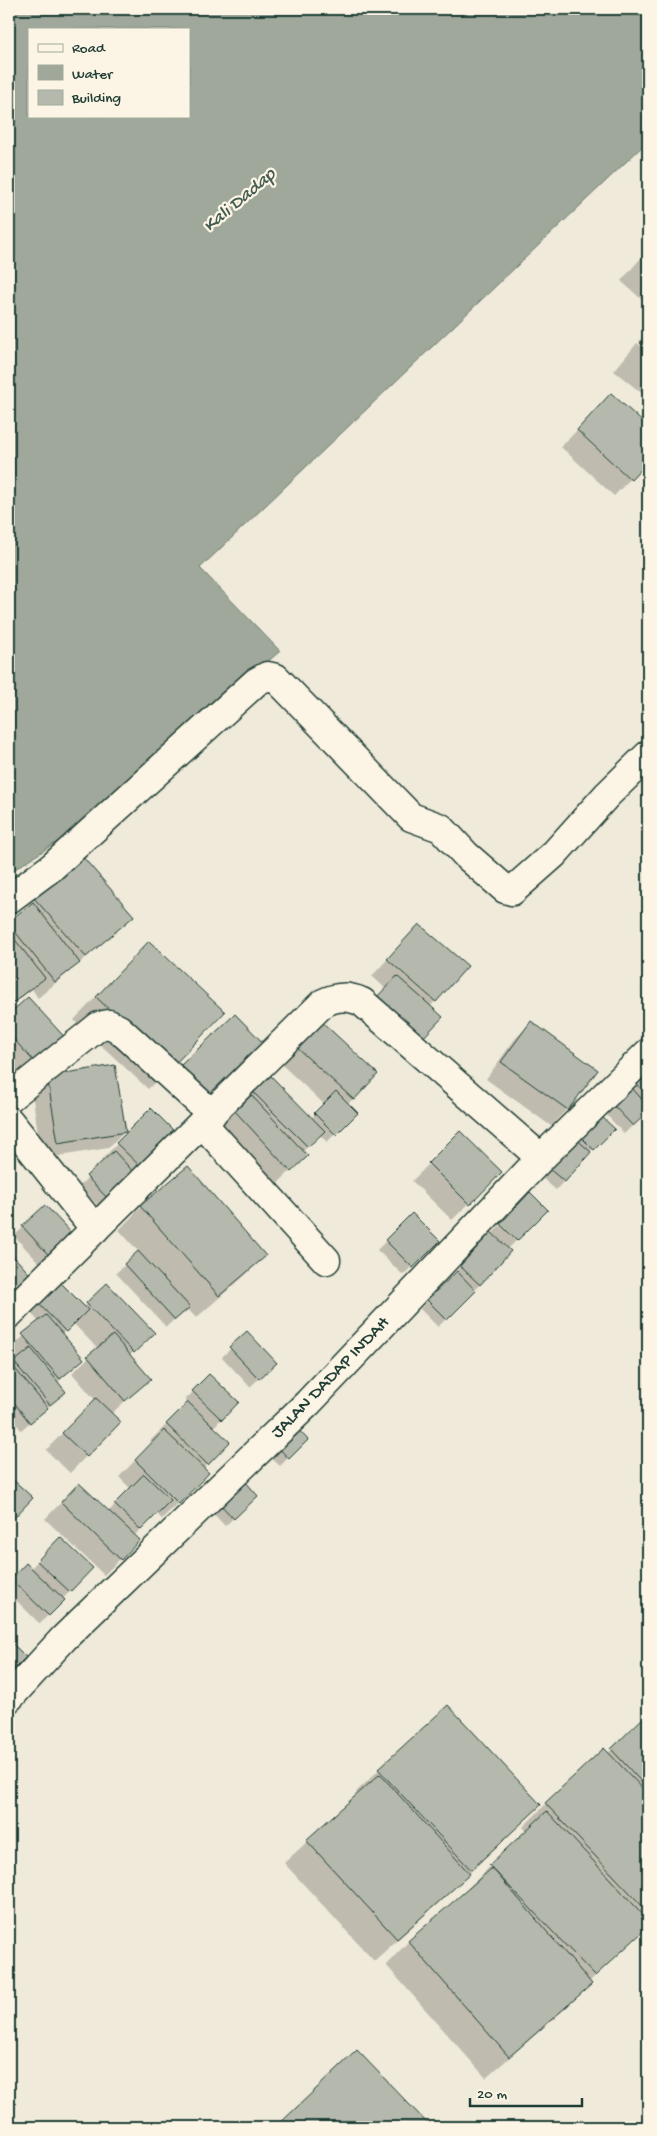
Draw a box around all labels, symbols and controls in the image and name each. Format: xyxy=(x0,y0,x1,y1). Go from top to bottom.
legend xyxy=(28,28,190,118)
text: Road xyxy=(72,40,106,58)
text: Water xyxy=(72,66,114,84)
text: Building xyxy=(71,90,121,108)
water label: Kali Dadap xyxy=(199,163,282,238)
street label: JALAN DADAP INDAH xyxy=(268,1312,395,1443)
scale bar xyxy=(470,2076,582,2108)
text: 20 m xyxy=(477,2086,507,2104)

